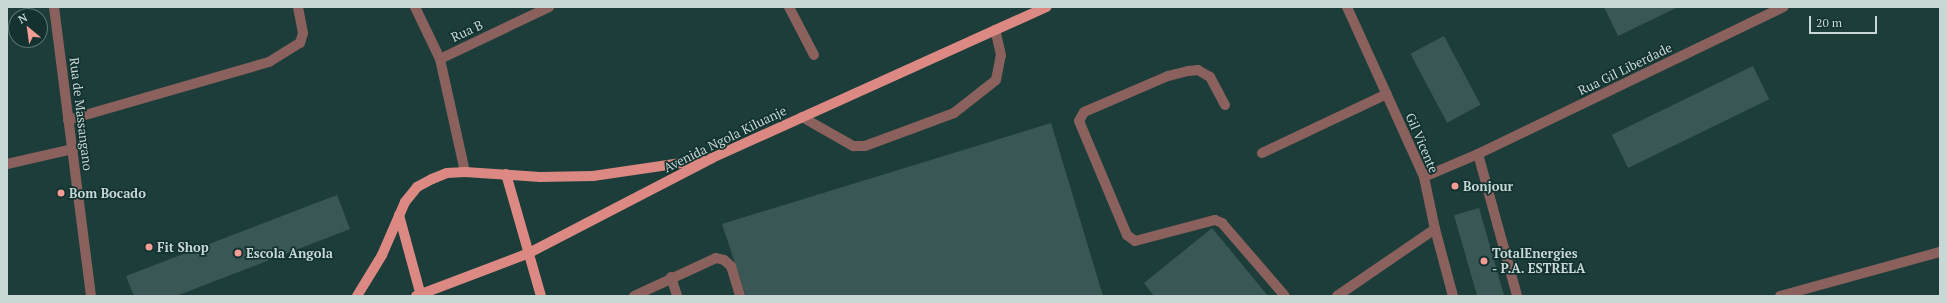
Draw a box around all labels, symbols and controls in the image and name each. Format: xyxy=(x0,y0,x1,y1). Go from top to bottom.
north arrow xyxy=(8,8,48,48)
scale bar xyxy=(1811,8,1879,34)
text: N xyxy=(16,10,30,27)
text: 20 m xyxy=(1816,15,1842,30)
street label: Rua B xyxy=(449,17,485,45)
street label: Rua Gil Liberdade xyxy=(1575,40,1675,98)
street label: Rua de Massangano xyxy=(66,56,96,172)
street label: Avenida Ngola Kiluanje xyxy=(661,102,789,176)
street label: Gil Vicente xyxy=(1402,110,1442,176)
place label: Bonjour xyxy=(1463,178,1513,194)
marker: Bonjour xyxy=(1450,181,1460,191)
place label: Bom Bocado xyxy=(69,185,146,201)
marker: Bom Bocado xyxy=(56,188,66,198)
place label: Fit Shop xyxy=(157,239,209,255)
marker: Fit Shop xyxy=(144,242,154,252)
place label: Escola Angola xyxy=(246,245,333,261)
place label: TotalEnergies - P.A. ESTRELA xyxy=(1492,246,1586,277)
marker: Escola Angola xyxy=(233,248,243,258)
marker: TotalEnergies - P.A. ESTRELA xyxy=(1479,256,1489,266)

